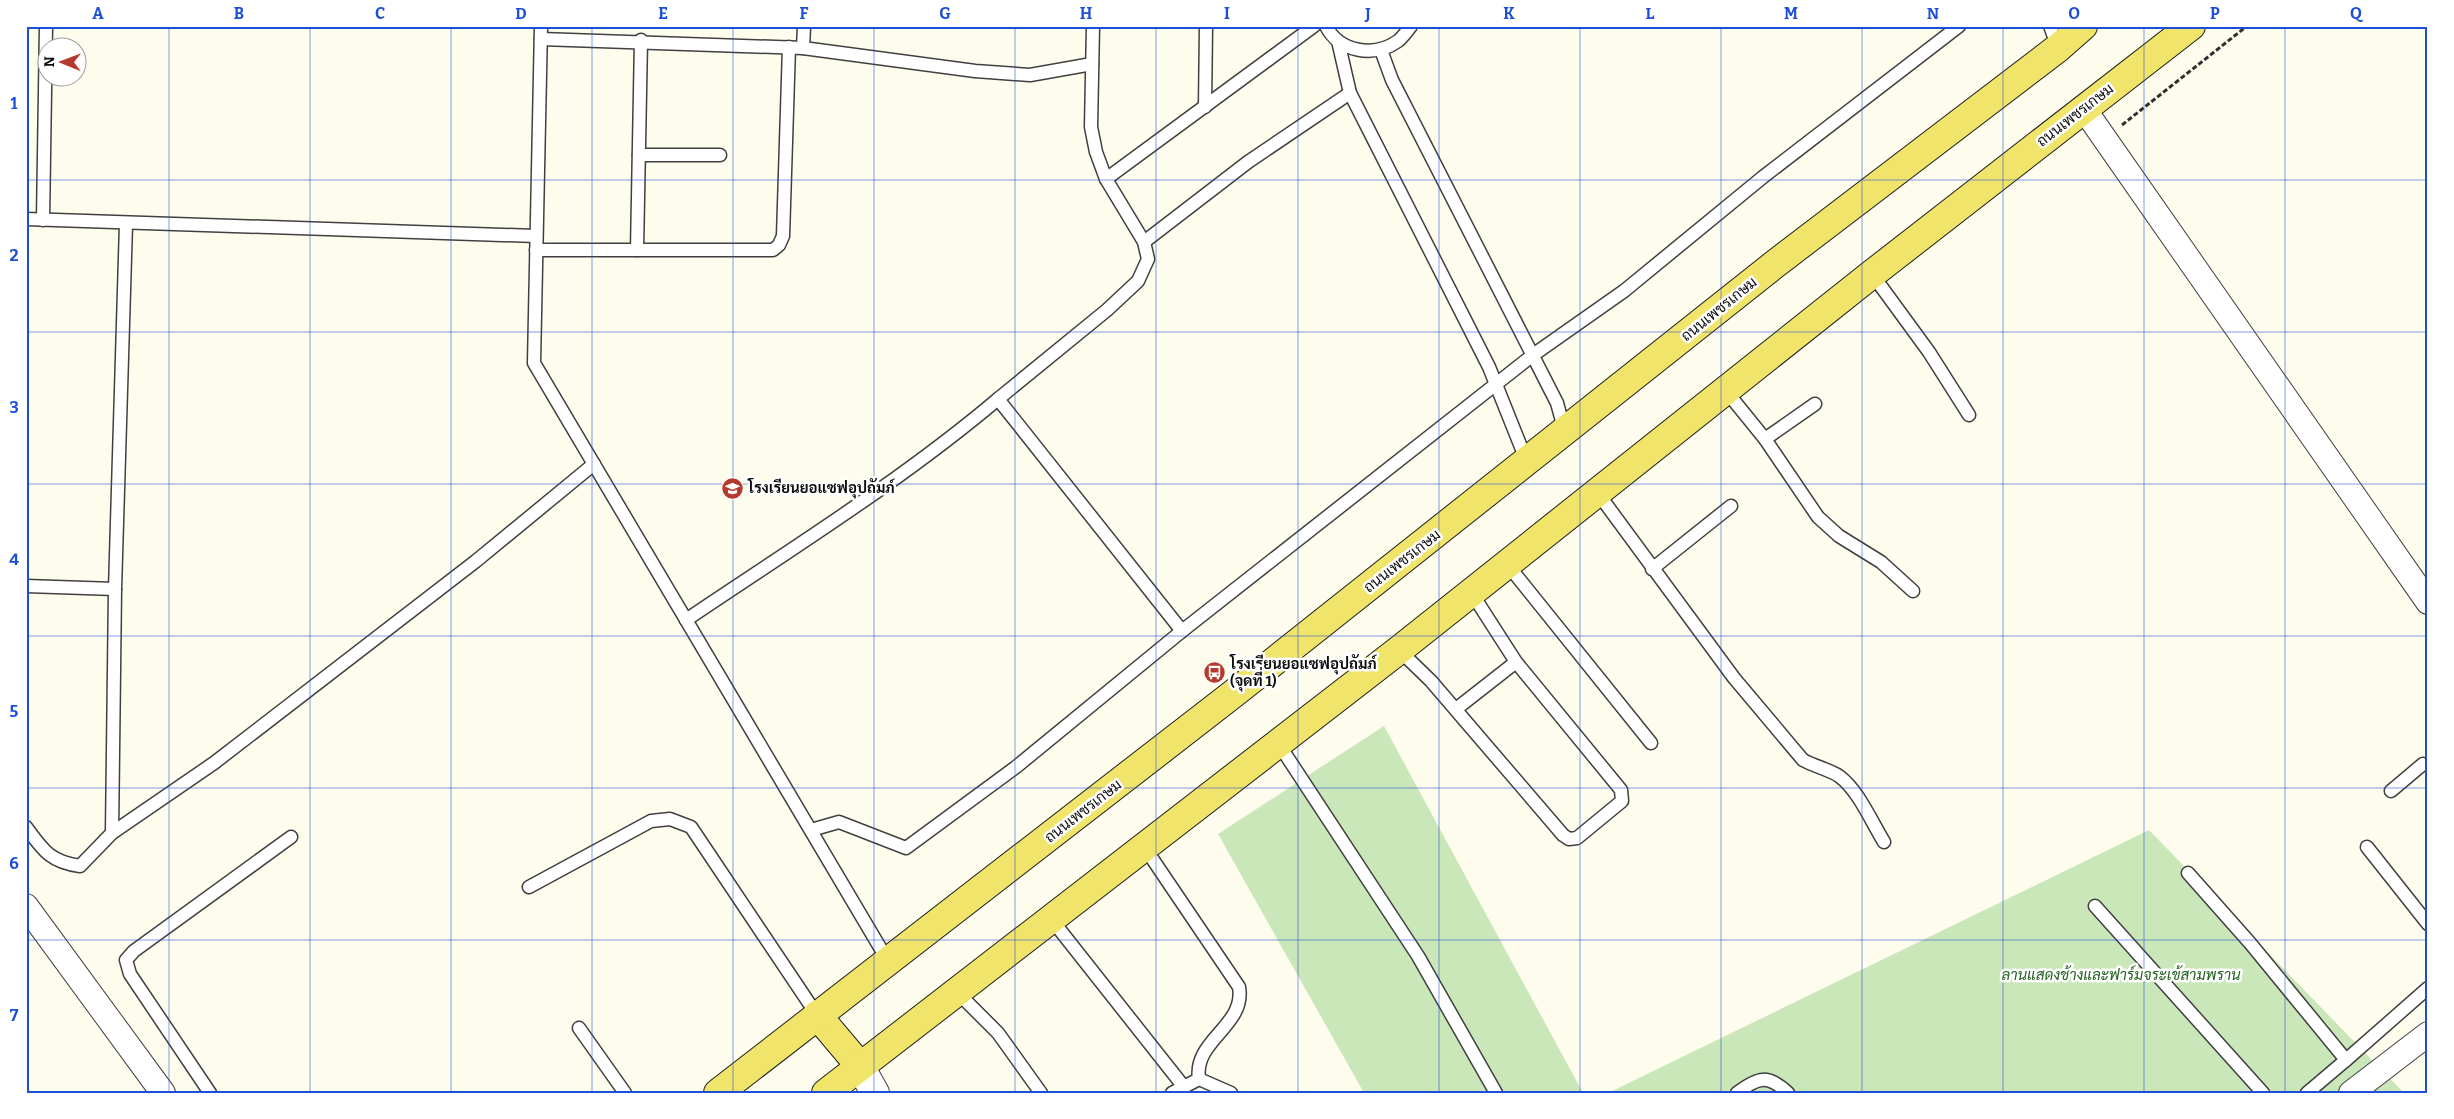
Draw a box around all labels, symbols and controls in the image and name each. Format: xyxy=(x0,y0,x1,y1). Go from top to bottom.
text: A xyxy=(92,4,104,23)
text: B xyxy=(234,4,244,23)
text: C xyxy=(375,4,385,23)
text: D xyxy=(515,4,527,23)
text: E xyxy=(658,4,668,23)
text: F xyxy=(800,4,809,23)
text: G xyxy=(939,4,951,23)
text: H xyxy=(1080,4,1093,23)
text: I xyxy=(1224,4,1230,23)
text: J xyxy=(1364,4,1371,23)
text: K xyxy=(1503,4,1515,23)
text: L xyxy=(1646,4,1655,23)
text: M xyxy=(1784,4,1798,23)
text: N xyxy=(1927,4,1939,23)
text: O xyxy=(2068,4,2080,23)
text: P xyxy=(2210,4,2220,23)
text: Q xyxy=(2350,4,2364,23)
north arrow xyxy=(38,38,88,88)
text: N xyxy=(41,56,58,67)
street label: ถนนเพชรเกษม xyxy=(2033,80,2117,150)
text: 1 xyxy=(11,94,18,113)
text: 2 xyxy=(9,246,19,265)
street label: ถนนเพชรเกษม xyxy=(1677,273,1761,345)
text: 3 xyxy=(9,398,19,417)
school or university icon: โรงเรียนยอแซฟอุปถัมภ์ xyxy=(720,476,744,500)
place label: โรงเรียนยอแซฟอุปถัมภ์ xyxy=(747,477,896,499)
street label: ถนนเพชรเกษม xyxy=(1360,526,1444,596)
text: 4 xyxy=(9,550,19,569)
place label: โรงเรียนยอแซฟอุปถัมภ์ (จุดที่ 1) xyxy=(1229,653,1378,692)
bus stop icon: โรงเรียนยอแซฟอุปถัมภ์ (จุดที่ 1) xyxy=(1202,661,1226,685)
text: 5 xyxy=(10,702,19,721)
street label: ถนนเพชรเกษม xyxy=(1041,776,1125,846)
text: 6 xyxy=(9,854,19,873)
park label: ลานแสดงช้างและฟาร์มจระเข้สามพราน xyxy=(2002,965,2241,984)
text: 7 xyxy=(10,1006,19,1025)

